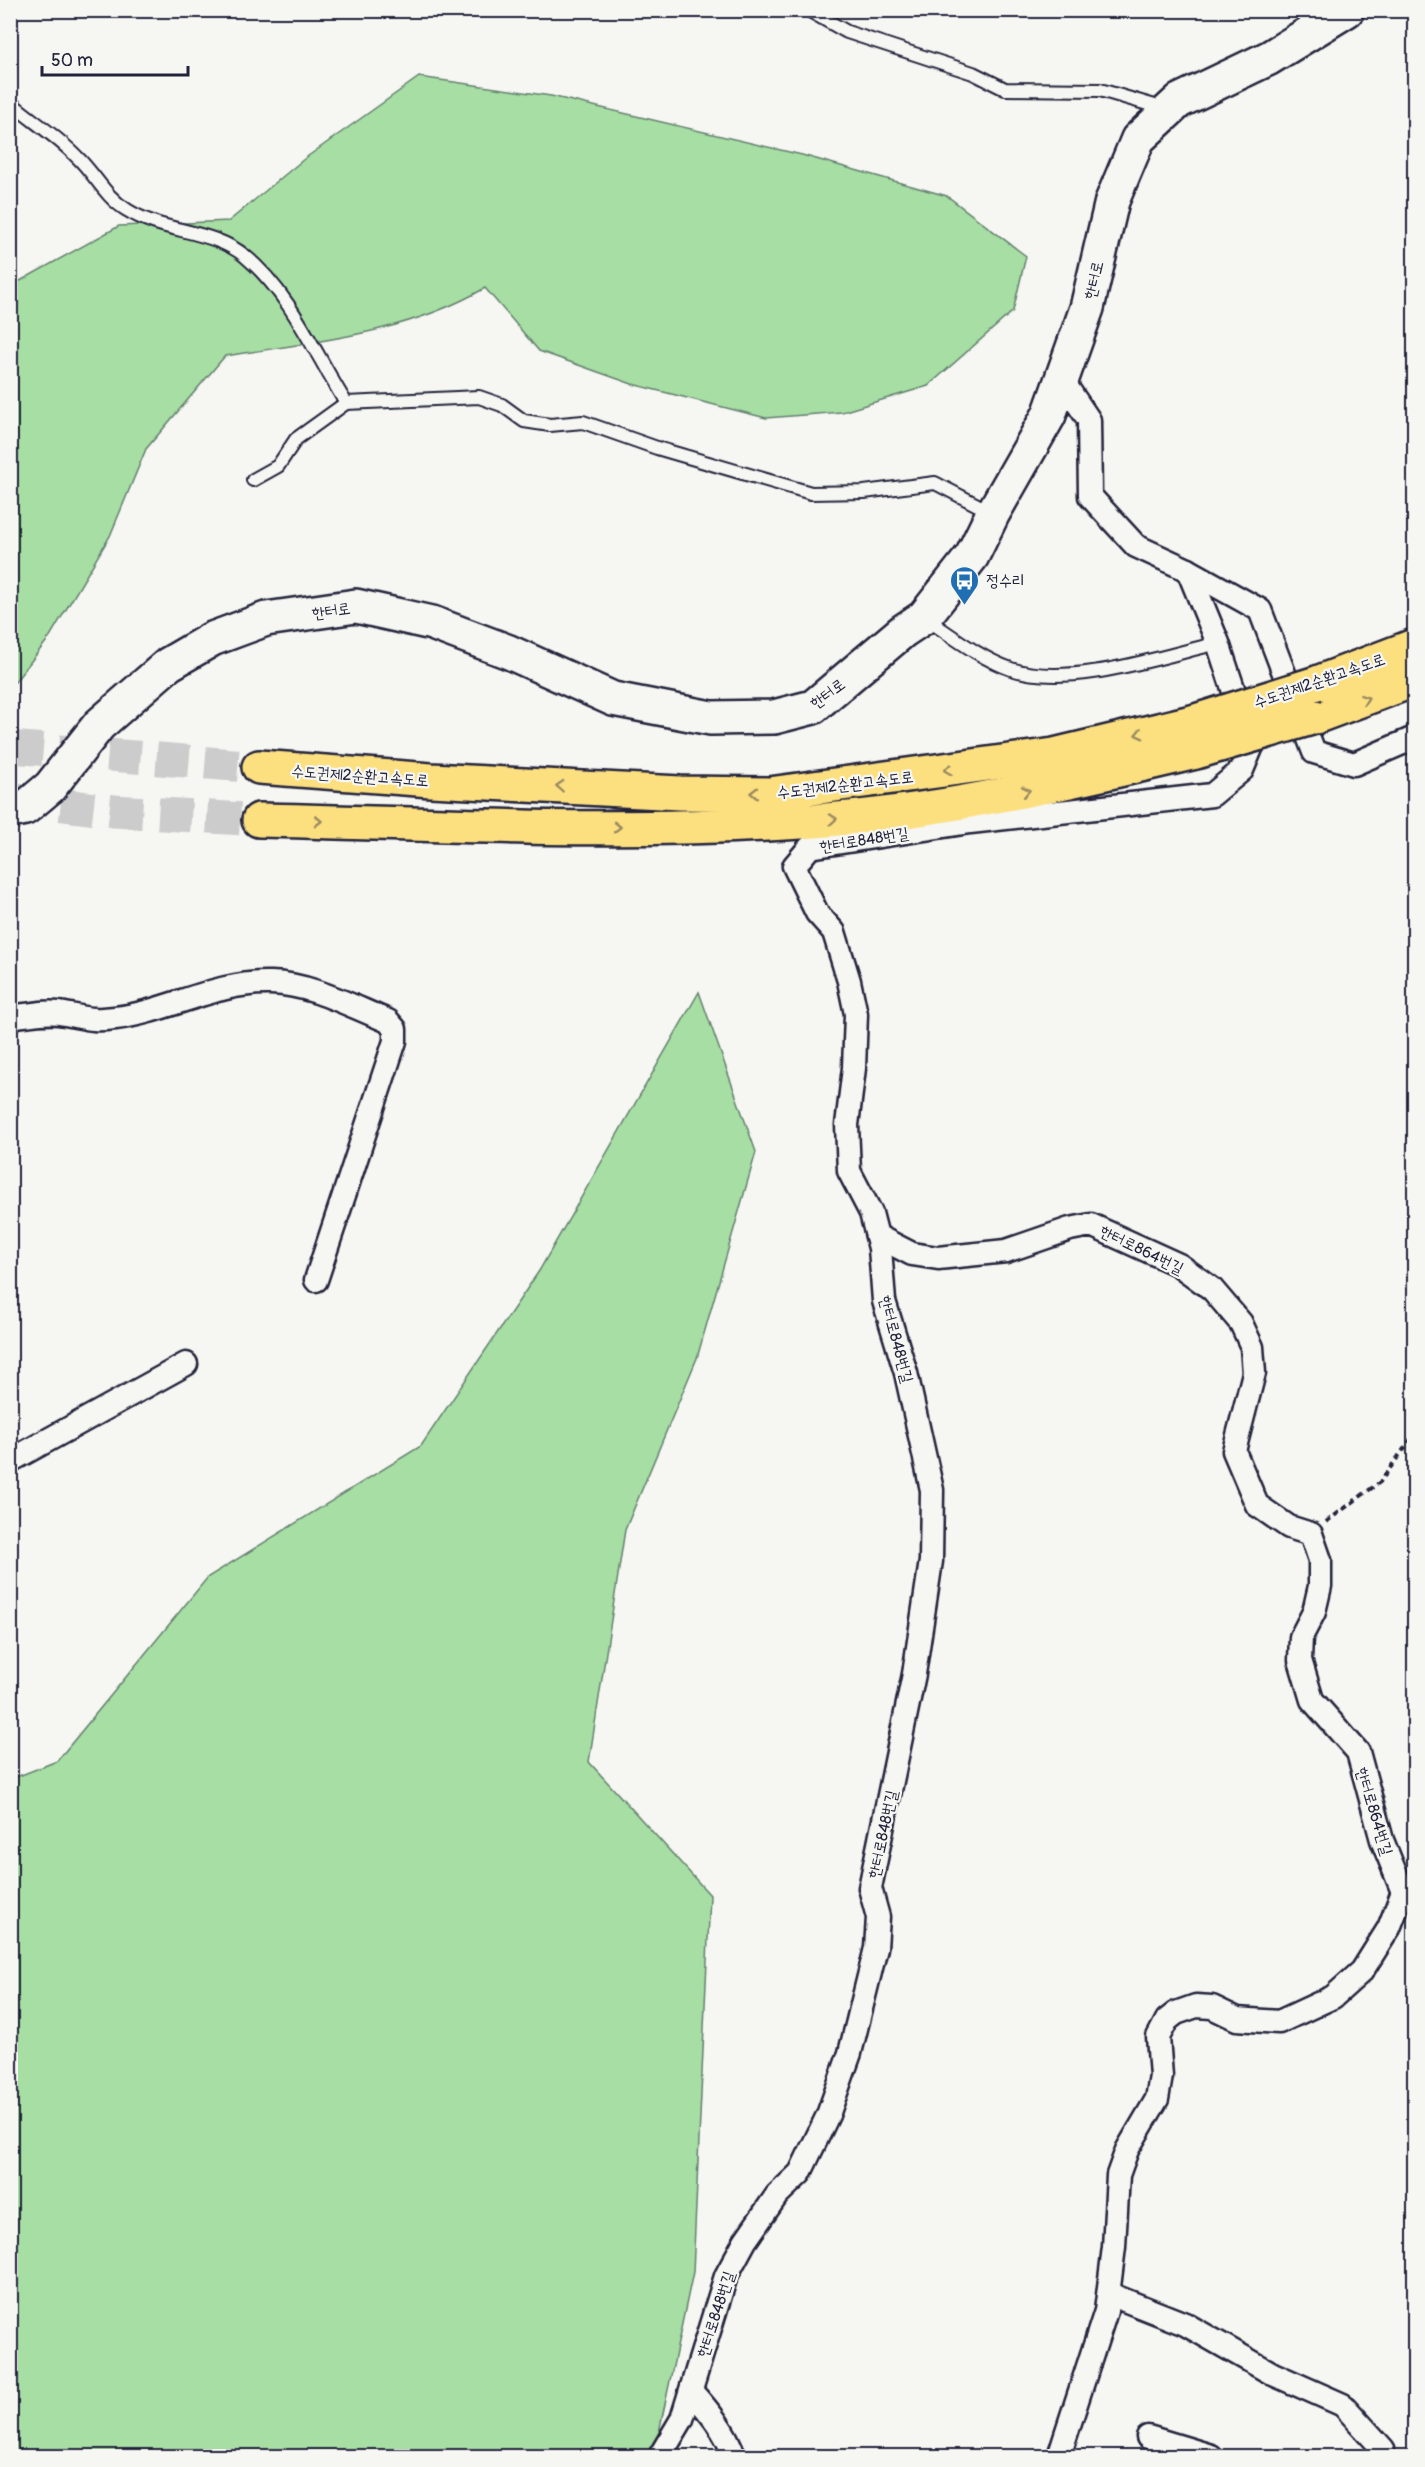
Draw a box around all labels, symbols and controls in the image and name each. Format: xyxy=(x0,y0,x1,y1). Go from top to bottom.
scale bar xyxy=(42,39,188,77)
text: 50 m xyxy=(51,49,93,72)
street label: 한터로 xyxy=(1080,259,1108,301)
bus stop icon: 정수리 xyxy=(949,564,981,606)
place label: 정수리 xyxy=(986,571,1025,591)
street label: 한터로 xyxy=(311,598,352,624)
street label: 수도권제2순환고속도로 xyxy=(1251,649,1388,713)
street label: 한터로 xyxy=(806,674,849,713)
one-way arrow xyxy=(1359,693,1370,706)
one-way arrow xyxy=(1135,727,1145,740)
street label: 수도권제2순환고속도로 xyxy=(291,761,429,791)
one-way arrow xyxy=(943,764,952,776)
street label: 수도권제2순환고속도로 xyxy=(776,767,915,803)
one-way arrow xyxy=(555,780,564,793)
one-way arrow xyxy=(1021,785,1031,798)
one-way arrow xyxy=(750,787,759,800)
one-way arrow xyxy=(829,813,838,826)
one-way arrow xyxy=(313,815,322,827)
one-way arrow xyxy=(613,821,622,833)
street label: 한터로848번길 xyxy=(818,823,910,857)
street label: 한터로864번길 xyxy=(1096,1221,1187,1279)
street label: 한터로848번길 xyxy=(875,1293,917,1385)
street label: 한터로864번길 xyxy=(1351,1765,1397,1858)
street label: 한터로848번길 xyxy=(864,1788,902,1880)
street label: 한터로848번길 xyxy=(693,2268,739,2360)

